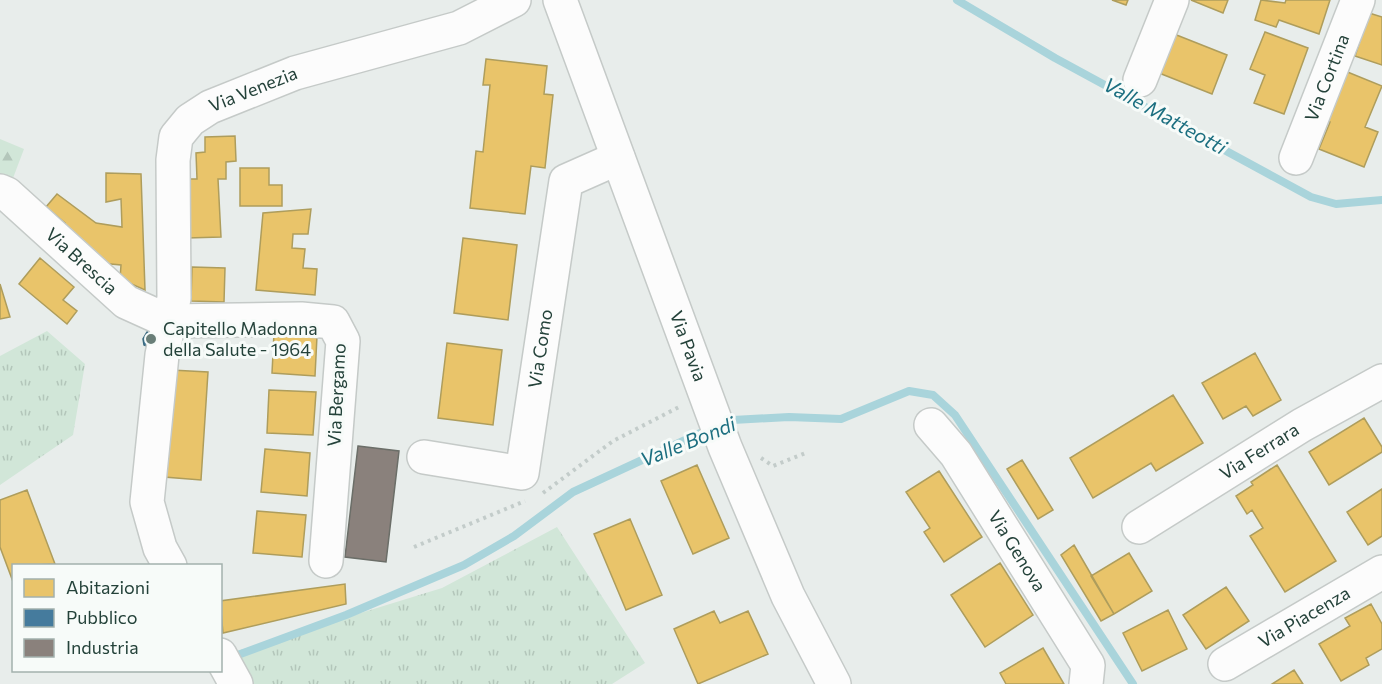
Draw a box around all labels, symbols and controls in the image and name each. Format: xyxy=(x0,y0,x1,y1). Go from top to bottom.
street label: Via Cortina xyxy=(1299,31,1354,124)
street label: Via Venezia xyxy=(205,61,300,116)
water label: Valle Matteotti xyxy=(1100,71,1232,159)
street label: Via Brescia xyxy=(42,223,122,299)
street label: Via Pavia xyxy=(666,307,712,384)
street label: Via Como xyxy=(523,308,557,389)
place label: Capitello Madonna della Salute - 1964 xyxy=(163,317,318,360)
marker: Capitello Madonna della Salute - 1964 xyxy=(144,332,158,346)
street label: Via Bergamo xyxy=(322,343,350,447)
water label: Valle Bondi xyxy=(636,411,740,471)
street label: Via Ferrara xyxy=(1215,418,1303,484)
street label: Via Genova xyxy=(984,506,1051,595)
legend xyxy=(12,564,222,672)
text: Abitazioni xyxy=(66,576,150,598)
street label: Via Piacenza xyxy=(1254,581,1354,652)
text: Pubblico xyxy=(66,606,138,628)
text: Industria xyxy=(66,636,139,658)

